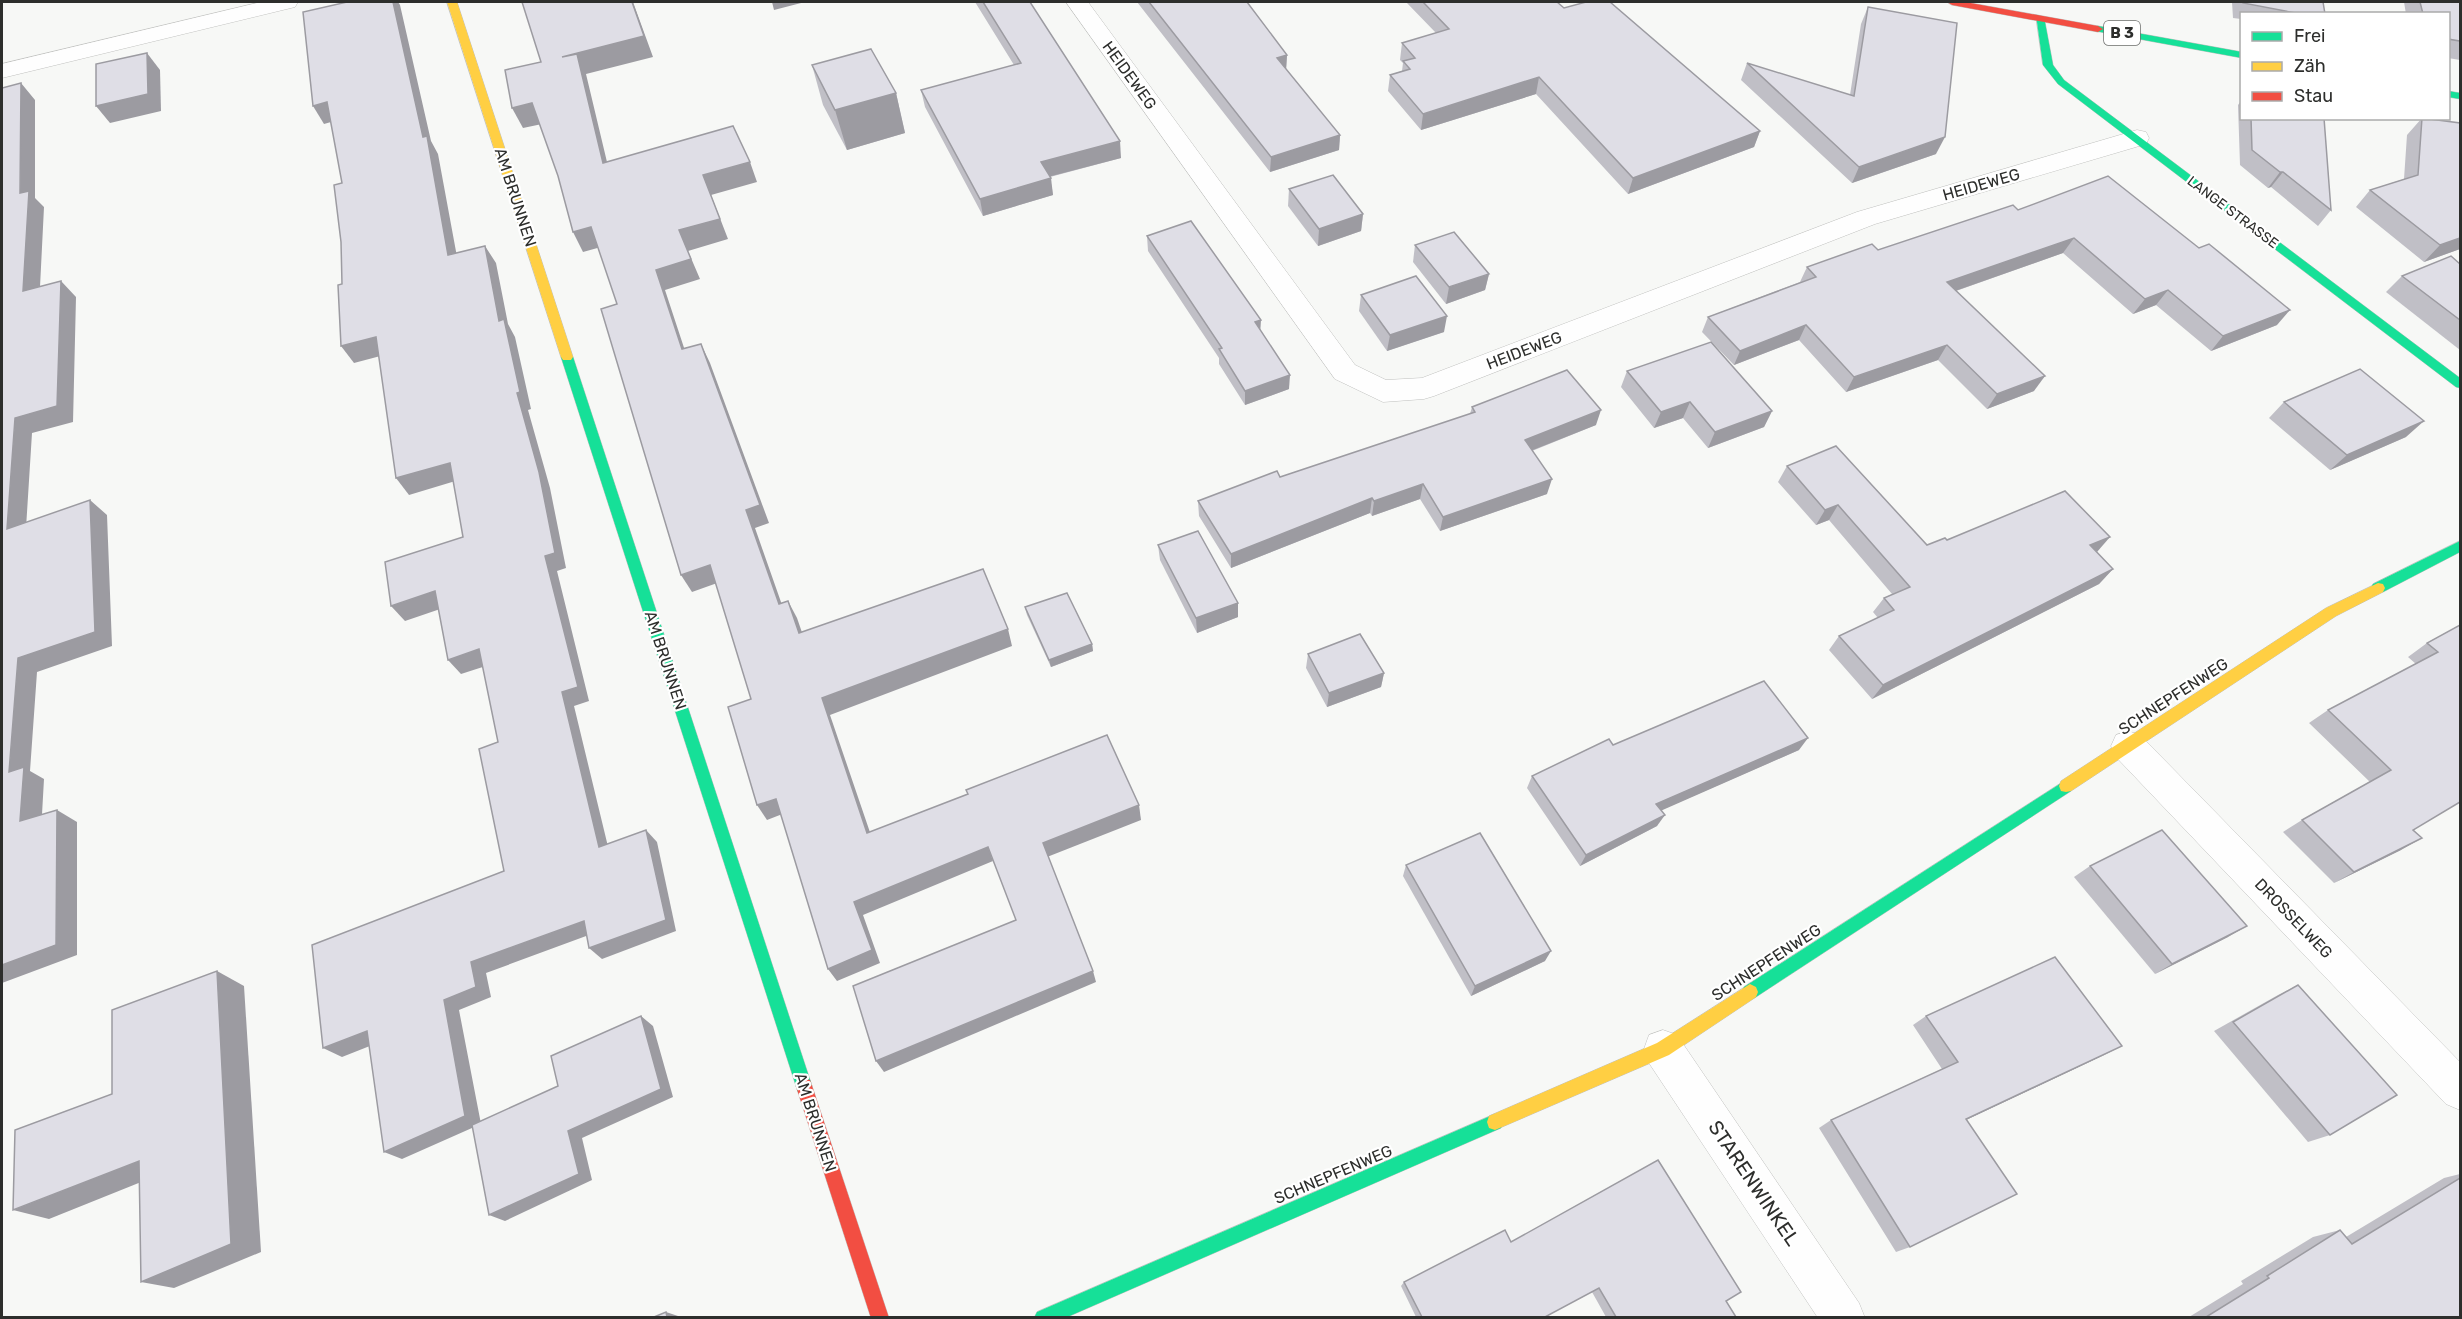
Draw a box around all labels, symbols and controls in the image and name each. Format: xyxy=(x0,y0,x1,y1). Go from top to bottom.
legend xyxy=(2240,12,2450,120)
road number: B 3 xyxy=(2104,21,2140,45)
text: Frei xyxy=(2294,25,2325,47)
street label: HEIDEWEG xyxy=(1099,38,1161,113)
text: Zäh xyxy=(2294,55,2326,77)
text: Stau xyxy=(2294,85,2333,107)
street label: AM BRUNNEN xyxy=(491,145,540,249)
street label: HEIDEWEG xyxy=(1940,164,2022,205)
street label: LANGE STRASSE xyxy=(2184,173,2282,252)
street label: HEIDEWEG xyxy=(1484,327,1565,374)
street label: AM BRUNNEN xyxy=(641,608,690,712)
street label: SCHNEPFENWEG xyxy=(2115,654,2232,739)
street label: DROSSELWEG xyxy=(2251,875,2336,962)
street label: SCHNEPFENWEG xyxy=(1708,920,1825,1005)
street label: AM BRUNNEN xyxy=(791,1070,840,1174)
street label: STARENWINKEL xyxy=(1703,1116,1805,1250)
street label: SCHNEPFENWEG xyxy=(1271,1141,1395,1208)

